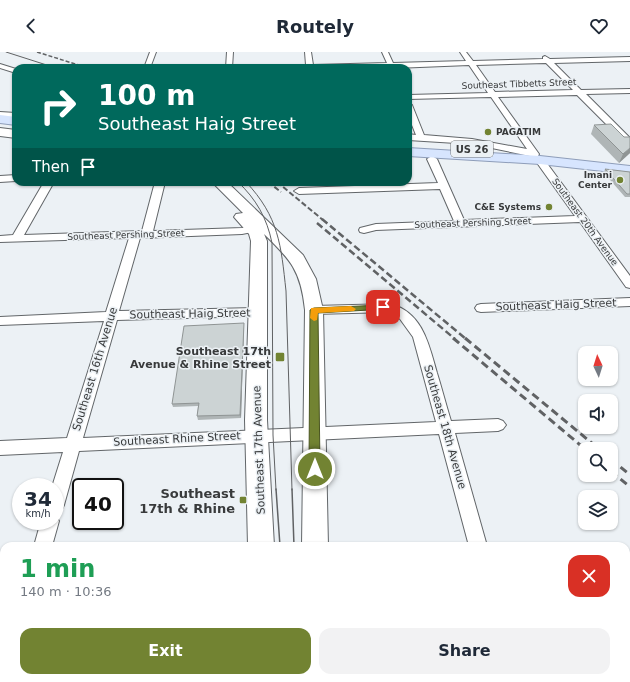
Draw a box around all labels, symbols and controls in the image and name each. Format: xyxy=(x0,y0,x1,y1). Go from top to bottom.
icon: back xyxy=(20,15,42,37)
icon: heart xyxy=(588,15,610,37)
text: Routely xyxy=(276,16,354,37)
street label: Southeast Tibbetts Street xyxy=(461,77,577,91)
text: 100 m xyxy=(98,79,195,112)
icon: right xyxy=(32,80,84,132)
text: Southeast Haig Street xyxy=(98,113,296,134)
marker: PAGATIM xyxy=(483,127,493,137)
place label: PAGATIM xyxy=(496,127,541,137)
road number: US 26 xyxy=(451,141,493,157)
icon: arrive xyxy=(77,156,99,178)
text: Then xyxy=(32,158,69,176)
place label: Imani Center xyxy=(578,170,613,190)
marker: Imani Center xyxy=(615,175,625,185)
street label: Southeast 20th Avenue xyxy=(550,176,620,268)
place label: C&E Systems xyxy=(474,202,541,212)
marker: C&E Systems xyxy=(544,202,554,212)
street label: Southeast Pershing Street xyxy=(414,216,532,230)
street label: Southeast Pershing Street xyxy=(67,228,185,242)
pin xyxy=(366,290,400,324)
icon: arrive xyxy=(372,296,394,318)
street label: Southeast Haig Street xyxy=(495,296,617,314)
street label: Southeast 16th Avenue xyxy=(70,305,120,432)
street label: Southeast Haig Street xyxy=(129,306,251,322)
place label: Southeast 17th Avenue & Rhine Street xyxy=(130,345,271,371)
north arrow xyxy=(578,346,618,386)
map controls xyxy=(578,346,618,530)
marker: Southeast 17th Avenue & Rhine Street xyxy=(274,351,286,363)
street label: Southeast 18th Avenue xyxy=(421,363,469,491)
street label: Southeast 17th Avenue xyxy=(250,385,268,515)
button: sound xyxy=(578,394,618,434)
street label: Southeast Rhine Street xyxy=(113,429,242,449)
button: search xyxy=(578,442,618,482)
position arrow xyxy=(294,448,336,490)
speed limit sign: 40 xyxy=(72,478,124,530)
place label: Southeast 17th & Rhine xyxy=(139,486,235,516)
text: 34 xyxy=(24,487,52,511)
button: layers xyxy=(578,490,618,530)
marker: Southeast 17th & Rhine xyxy=(238,495,248,505)
text: km/h xyxy=(25,508,51,519)
text: 1 min xyxy=(20,555,95,583)
button: close xyxy=(568,555,610,597)
text: 140 m · 10:36 xyxy=(20,584,111,599)
button: Exit xyxy=(20,628,311,674)
button: Share xyxy=(319,628,610,674)

